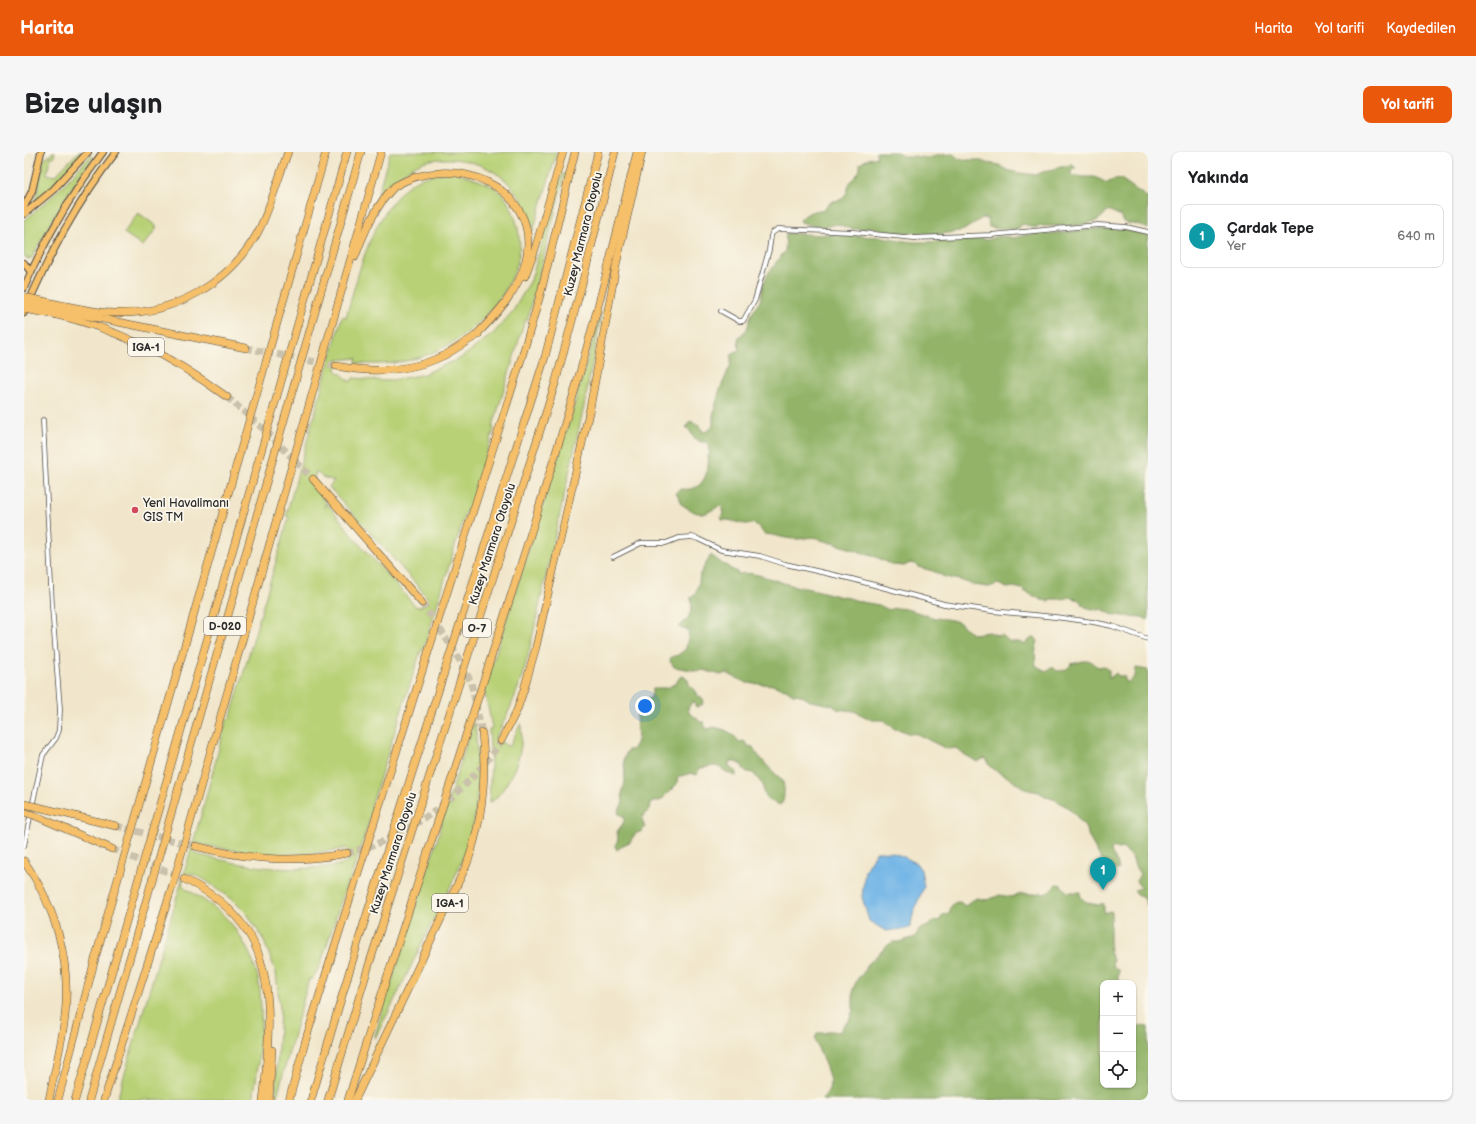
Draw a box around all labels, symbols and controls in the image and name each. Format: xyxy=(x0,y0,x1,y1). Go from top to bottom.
text: Harita xyxy=(20,17,74,40)
text: Harita xyxy=(1254,20,1293,37)
text: Yol tarifi xyxy=(1315,20,1364,37)
text: Kaydedilen xyxy=(1386,20,1456,37)
button: Yol tarifi xyxy=(1363,86,1452,123)
text: Bize ulaşın xyxy=(24,88,163,121)
text: Yakında xyxy=(1188,168,1249,188)
street label: Kuzey Marmara Otoyolu xyxy=(561,171,606,298)
text: Çardak Tepe xyxy=(1227,219,1314,238)
text: 1 xyxy=(1199,228,1205,244)
text: 640 m xyxy=(1397,228,1435,244)
text: Yer xyxy=(1227,238,1246,254)
road number: IGA-1 xyxy=(128,338,164,356)
street label: Kuzey Marmara Otoyolu xyxy=(466,481,519,607)
place label: Yeni Havalimanı GIS TM xyxy=(142,496,229,525)
marker: Yeni Havalimanı GIS TM xyxy=(130,505,140,515)
road number: D-020 xyxy=(204,617,246,635)
road number: O-7 xyxy=(463,619,491,637)
your location xyxy=(635,696,655,716)
street label: Kuzey Marmara Otoyolu xyxy=(367,790,420,916)
pin: 1 xyxy=(1090,857,1116,890)
road number: IGA-1 xyxy=(432,894,468,912)
map controls xyxy=(1100,980,1136,1088)
button: + xyxy=(1100,980,1136,1016)
button: − xyxy=(1100,1016,1136,1052)
button: locate xyxy=(1100,1052,1136,1088)

